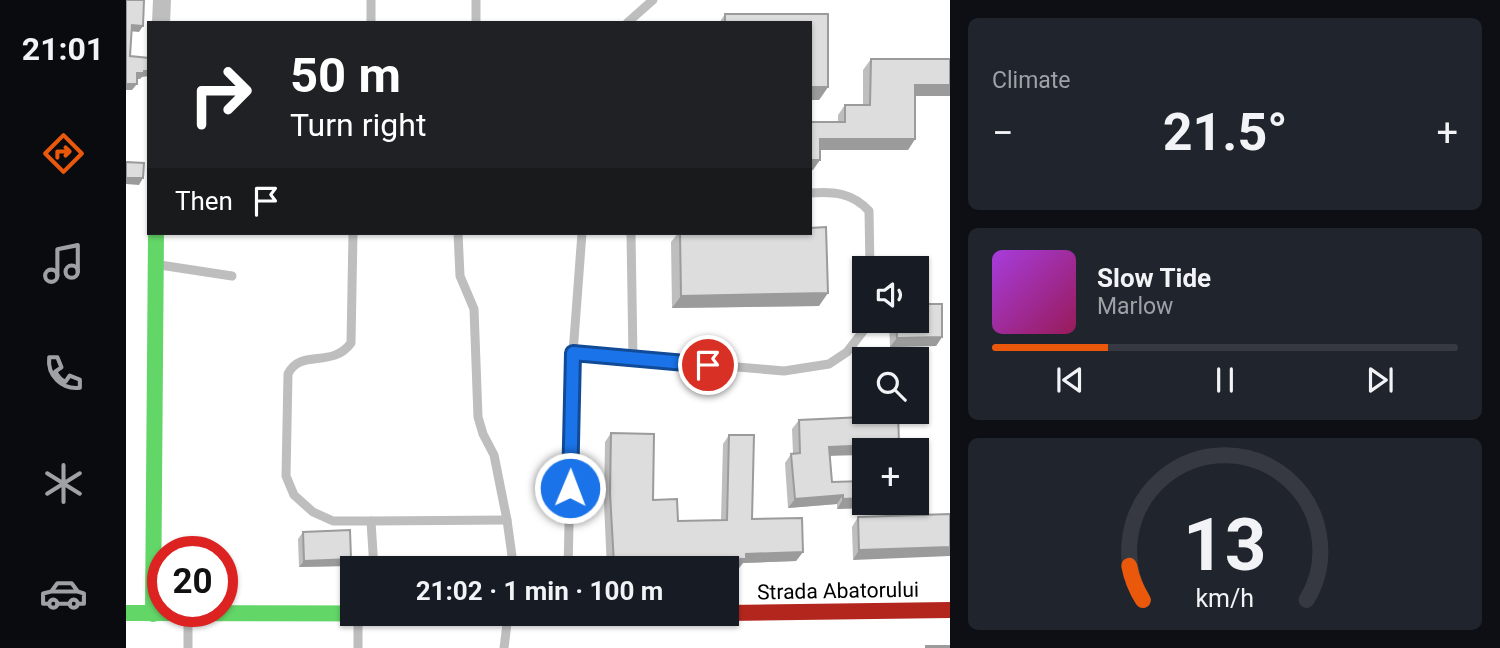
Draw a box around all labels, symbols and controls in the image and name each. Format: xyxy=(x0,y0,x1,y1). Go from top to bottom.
text: 21:01 xyxy=(22,30,104,68)
text: 50 m xyxy=(290,47,401,104)
icon: right xyxy=(175,49,266,140)
text: Climate xyxy=(992,67,1071,94)
text: 21.5° xyxy=(1163,102,1288,163)
text: Turn right xyxy=(290,106,426,144)
text: − xyxy=(992,111,1014,155)
text: + xyxy=(1436,111,1458,155)
icon: directions xyxy=(39,129,88,178)
icon: arrive xyxy=(247,182,285,220)
text: Then xyxy=(175,186,233,216)
icon: music xyxy=(39,239,88,288)
map controls xyxy=(852,256,929,515)
button: sound xyxy=(852,256,929,333)
text: Slow Tide xyxy=(1097,263,1211,293)
text: Marlow xyxy=(1097,293,1173,320)
pin xyxy=(678,335,738,395)
icon: arrive xyxy=(689,346,727,384)
button: search xyxy=(852,347,929,424)
icon: phone xyxy=(39,349,88,398)
icon: previous xyxy=(1051,361,1089,399)
icon: pause xyxy=(1206,361,1244,399)
icon: next xyxy=(1361,361,1399,399)
button: + xyxy=(852,438,929,515)
position arrow xyxy=(533,451,607,525)
icon: climate xyxy=(39,459,88,508)
text: 13 xyxy=(1183,502,1267,588)
speed limit sign: 20 xyxy=(147,536,238,627)
icon: car xyxy=(39,569,88,618)
text: 21:02 · 1 min · 100 m xyxy=(416,576,663,606)
street label: Strada Abatorului xyxy=(757,578,919,604)
text: km/h xyxy=(1196,584,1254,613)

